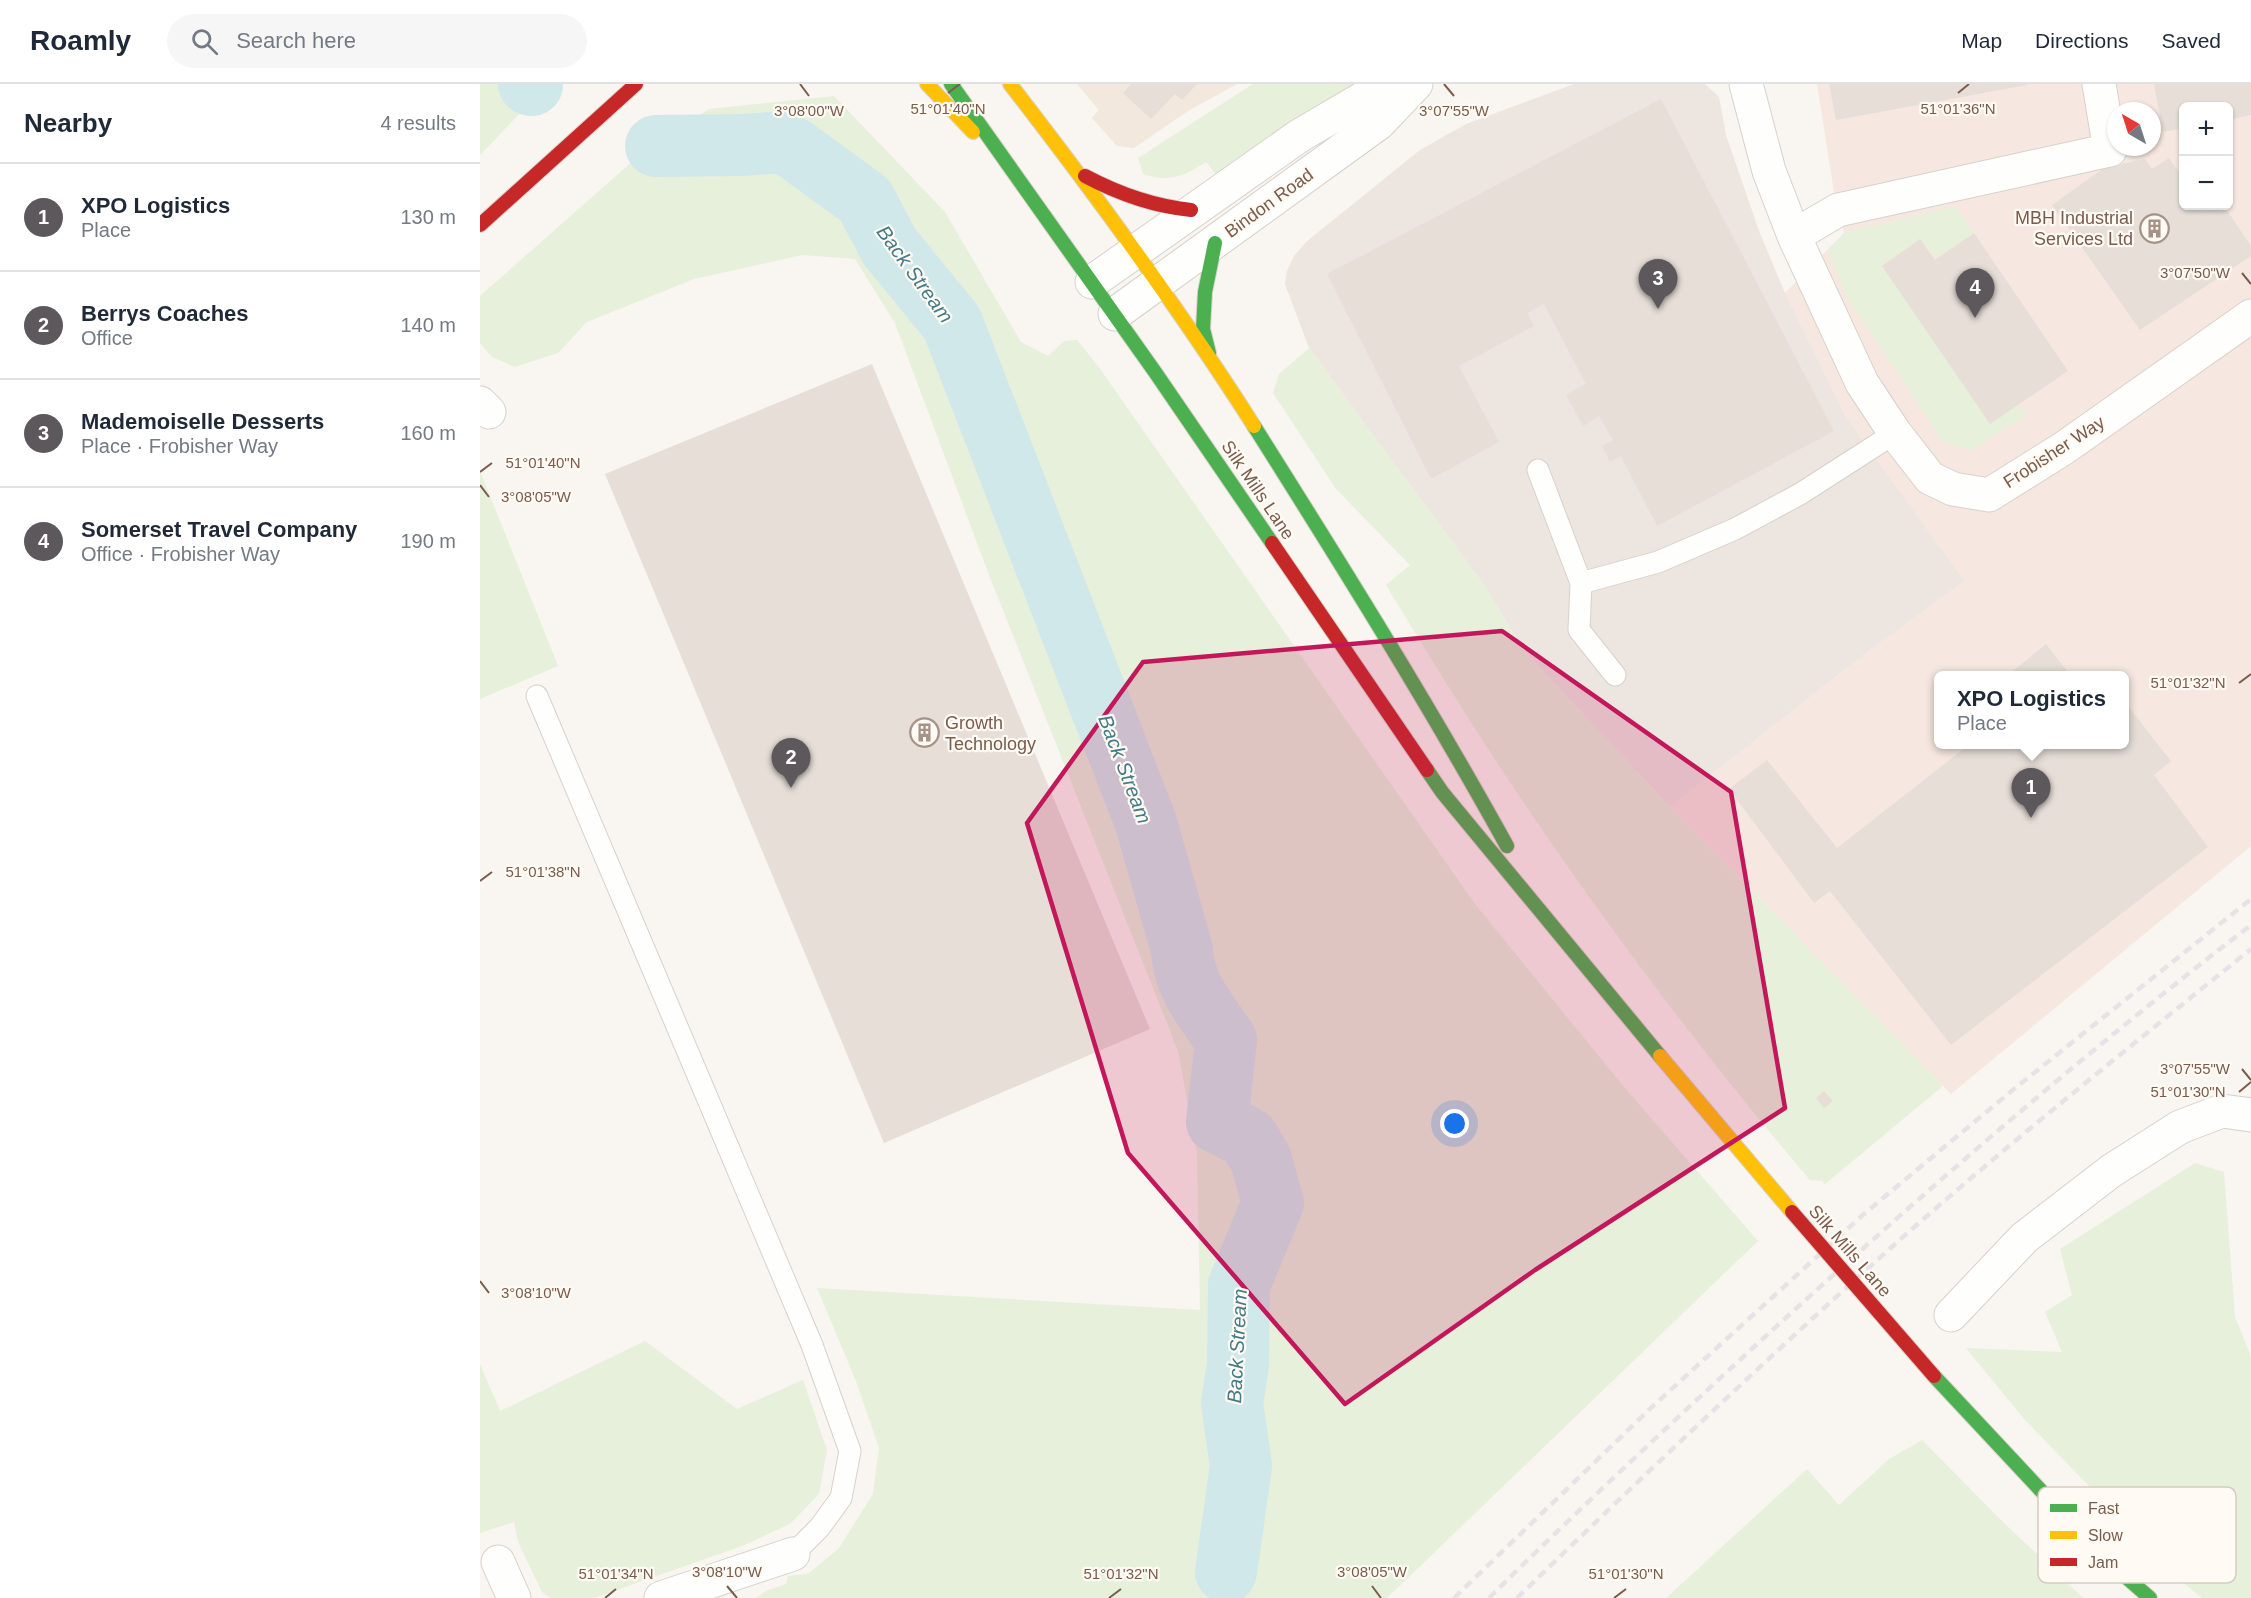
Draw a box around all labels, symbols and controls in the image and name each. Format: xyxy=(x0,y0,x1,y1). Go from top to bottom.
search box xyxy=(167,14,587,68)
text: Roamly xyxy=(30,25,131,56)
icon: search xyxy=(188,25,221,58)
text: Search here xyxy=(236,28,356,53)
text: Map xyxy=(1961,29,2002,52)
text: Directions xyxy=(2035,29,2128,52)
text: Saved xyxy=(2161,29,2221,52)
text: 51°01'40"N xyxy=(910,100,986,117)
text: 51°01'36"N xyxy=(1920,100,1996,117)
text: 3°08'00"W xyxy=(774,102,845,119)
text: 3°07'55"W xyxy=(1419,102,1490,119)
north arrow xyxy=(2107,102,2161,156)
map controls xyxy=(2179,102,2233,210)
button: + xyxy=(2179,102,2233,156)
text: Nearby xyxy=(24,108,112,138)
text: 4 results xyxy=(380,112,456,134)
button: − xyxy=(2179,156,2233,210)
street label: Bindon Road xyxy=(1221,164,1317,242)
text: XPO Logistics xyxy=(81,193,230,218)
text: 1 xyxy=(38,206,49,228)
text: 130 m xyxy=(400,206,456,228)
place label: MBH Industrial Services Ltd xyxy=(2015,208,2133,249)
building icon: MBH Industrial Services Ltd xyxy=(2138,212,2170,244)
text: Place xyxy=(81,219,131,241)
water label: Back Stream xyxy=(872,221,958,327)
pin: 3 xyxy=(1638,260,1678,309)
text: 3°07'50"W xyxy=(2160,264,2231,281)
pin: 4 xyxy=(1956,268,1994,318)
text: Berrys Coaches xyxy=(81,301,249,326)
text: 2 xyxy=(38,314,49,336)
text: 140 m xyxy=(400,314,456,336)
text: Office xyxy=(81,327,133,349)
text: Mademoiselle Desserts xyxy=(81,409,324,434)
street label: Frobisher Way xyxy=(2000,412,2108,492)
text: 3 xyxy=(38,422,49,444)
text: 160 m xyxy=(400,422,456,444)
text: Place · Frobisher Way xyxy=(81,435,278,457)
street label: Silk Mills Lane xyxy=(1218,437,1298,543)
text: 51°01'40"N xyxy=(505,454,581,471)
text: 3°08'05"W xyxy=(501,488,572,505)
text: Somerset Travel Company xyxy=(81,517,357,542)
text: 4 xyxy=(38,530,49,552)
text: 190 m xyxy=(400,530,456,552)
text: Office · Frobisher Way xyxy=(81,543,280,565)
popup xyxy=(1934,671,2129,749)
text: 51°01'32"N xyxy=(2150,674,2226,691)
text: XPO Logistics xyxy=(1957,686,2106,711)
water label: Back Stream xyxy=(1094,712,1156,826)
text: Place xyxy=(1957,712,2007,734)
place label: Growth Technology xyxy=(945,713,1036,754)
building icon: Growth Technology xyxy=(908,717,940,749)
pin: 2 xyxy=(772,738,810,788)
pin: 1 xyxy=(2012,768,2050,818)
text: 51°01'38"N xyxy=(505,863,581,880)
text: 3°07'55"W xyxy=(2160,1060,2231,1077)
text: 51°01'30"N xyxy=(2150,1083,2226,1100)
your location xyxy=(1440,1109,1469,1138)
street label: Silk Mills Lane xyxy=(1805,1201,1895,1301)
text: 3°08'10"W xyxy=(501,1284,572,1301)
water label: Back Stream xyxy=(1223,1288,1251,1404)
legend xyxy=(2038,1487,2236,1583)
text: Fast xyxy=(2088,1500,2120,1517)
text: Slow xyxy=(2088,1527,2123,1544)
text: Jam xyxy=(2088,1554,2118,1571)
text: 3°08'10"W xyxy=(692,1563,763,1580)
text: 3°08'05"W xyxy=(1337,1563,1408,1580)
text: 51°01'34"N xyxy=(578,1565,654,1582)
text: 51°01'32"N xyxy=(1083,1565,1159,1582)
text: 51°01'30"N xyxy=(1588,1565,1664,1582)

